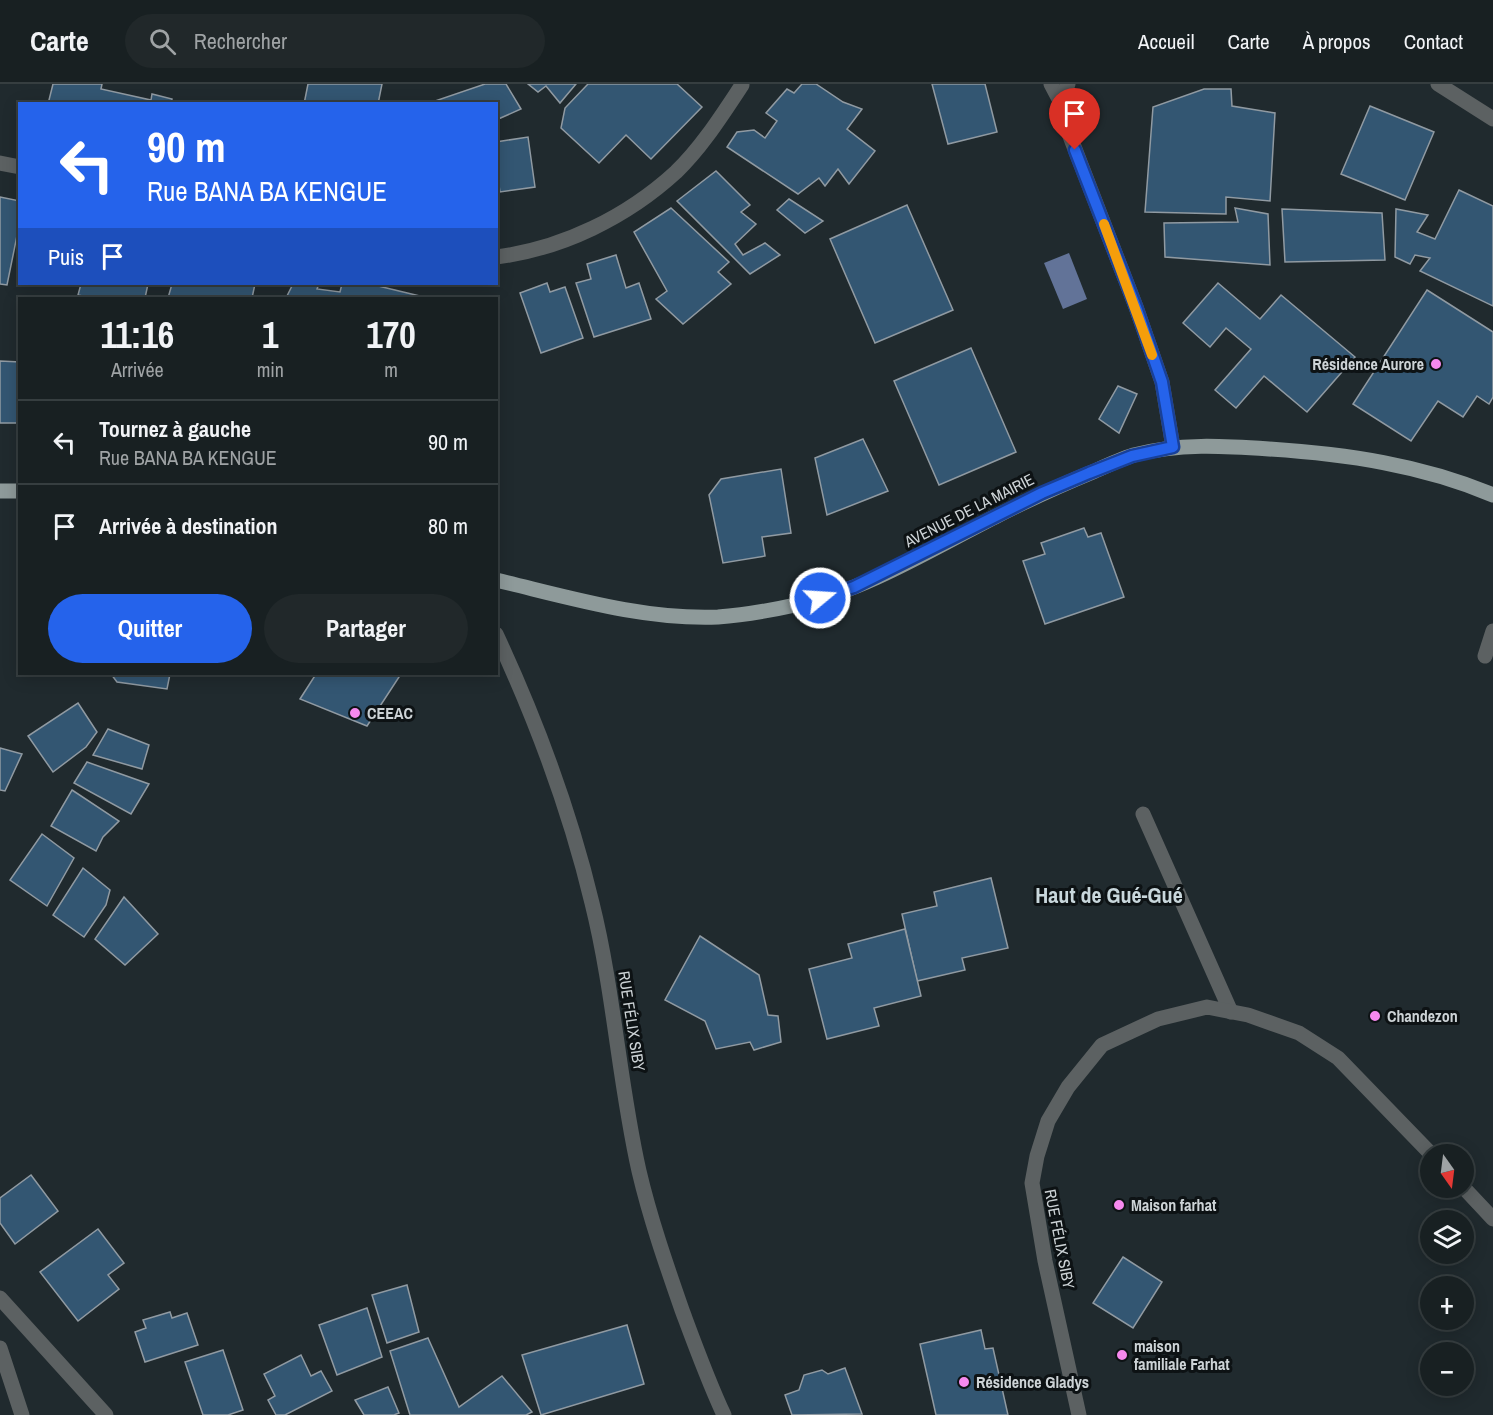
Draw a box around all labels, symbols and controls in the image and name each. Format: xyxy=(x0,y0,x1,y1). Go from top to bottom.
search box xyxy=(125,14,545,68)
text: Carte xyxy=(30,22,89,60)
icon: search xyxy=(146,25,179,58)
text: Rechercher xyxy=(194,26,287,56)
text: Accueil xyxy=(1138,27,1195,56)
text: Carte xyxy=(1228,27,1270,56)
text: À propos xyxy=(1303,27,1371,56)
text: Contact xyxy=(1404,27,1463,56)
pin xyxy=(1049,88,1100,150)
icon: arrive xyxy=(1058,97,1091,130)
text: 90 m xyxy=(147,119,226,175)
icon: left xyxy=(48,126,126,204)
text: Rue BANA BA KENGUE xyxy=(147,173,387,209)
icon: arrive xyxy=(96,240,129,273)
text: Puis xyxy=(48,242,84,272)
text: 11:16 xyxy=(100,311,174,359)
text: 1 xyxy=(262,311,279,359)
text: 170 xyxy=(366,311,416,359)
place label: Résidence Aurore xyxy=(1312,353,1424,375)
text: Arrivée xyxy=(111,356,164,383)
text: min xyxy=(257,356,284,383)
text: m xyxy=(384,356,398,383)
marker: Résidence Aurore xyxy=(1429,357,1443,371)
text: Tournez à gauche xyxy=(99,414,251,444)
icon: left xyxy=(48,426,81,459)
text: 90 m xyxy=(428,427,468,457)
text: Rue BANA BA KENGUE xyxy=(99,444,277,471)
street label: AVENUE DE LA MAIRIE xyxy=(900,468,1038,553)
icon: arrive xyxy=(48,510,81,543)
text: Arrivée à destination xyxy=(99,511,277,541)
text: 80 m xyxy=(428,511,468,541)
position arrow xyxy=(788,566,852,630)
button: Quitter xyxy=(48,594,252,663)
button: Partager xyxy=(264,594,468,663)
place label: CEEAC xyxy=(367,702,413,724)
marker: CEEAC xyxy=(348,706,362,720)
district label: Haut de Gué-Gué xyxy=(1035,880,1183,910)
street label: RUE FÉLIX SIBY xyxy=(613,969,651,1073)
place label: Chandezon xyxy=(1387,1005,1458,1027)
marker: Chandezon xyxy=(1368,1009,1382,1023)
north arrow xyxy=(1420,1144,1474,1198)
map controls xyxy=(1420,1144,1474,1396)
street label: RUE FÉLIX SIBY xyxy=(1040,1187,1081,1291)
place label: Maison farhat xyxy=(1131,1194,1217,1216)
marker: Maison farhat xyxy=(1112,1198,1126,1212)
button: layers xyxy=(1420,1210,1474,1264)
button: + xyxy=(1420,1276,1474,1330)
place label: maison familiale Farhat xyxy=(1134,1335,1230,1375)
button: − xyxy=(1420,1342,1474,1396)
marker: maison familiale Farhat xyxy=(1115,1348,1129,1362)
place label: Résidence Gladys xyxy=(976,1371,1089,1393)
marker: Résidence Gladys xyxy=(957,1375,971,1389)

